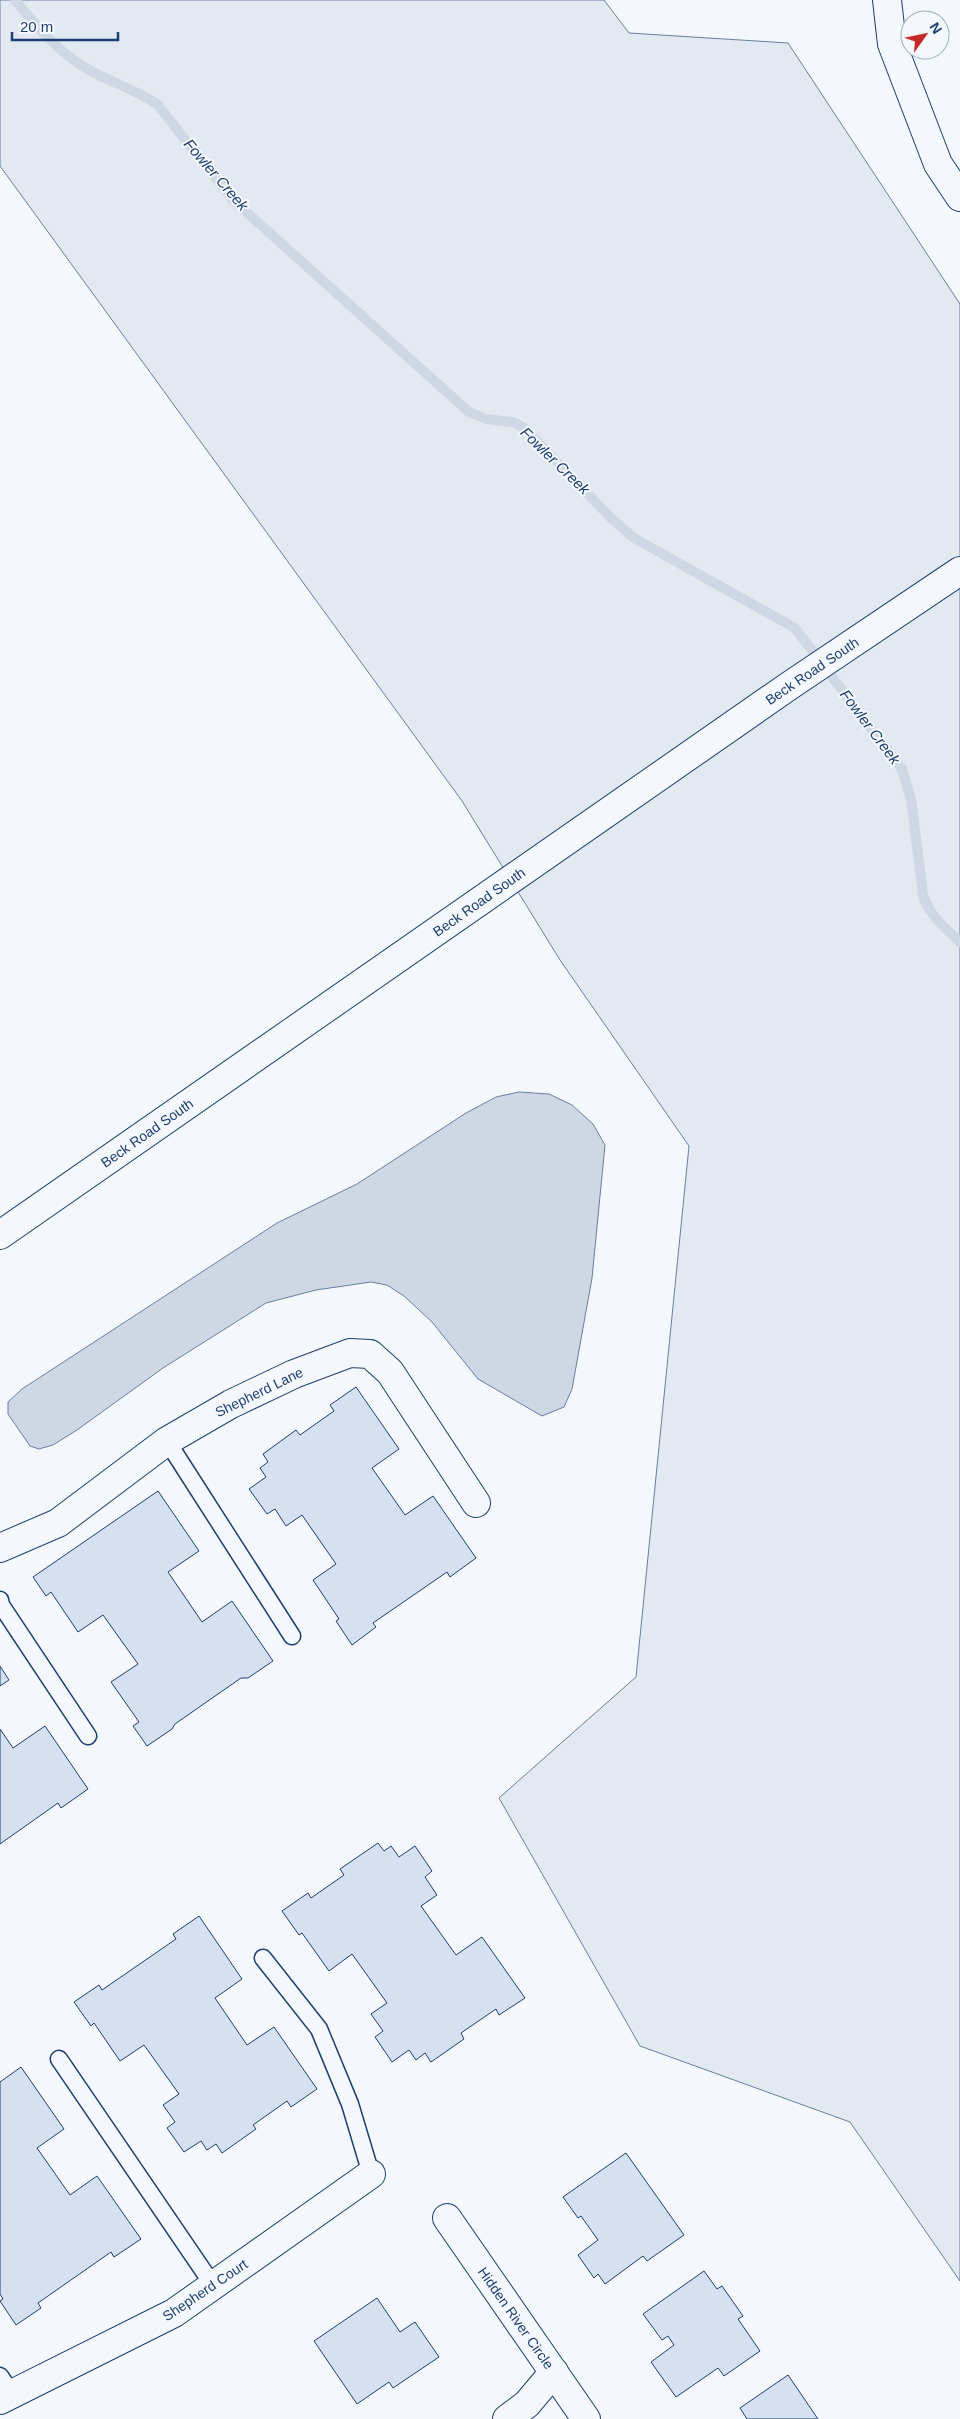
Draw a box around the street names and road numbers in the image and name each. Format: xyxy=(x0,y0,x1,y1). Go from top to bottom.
street label: Beck Road South xyxy=(762,634,862,708)
street label: Beck Road South xyxy=(430,864,528,940)
street label: Beck Road South xyxy=(98,1095,196,1171)
street label: Shepherd Lane xyxy=(212,1364,306,1420)
street label: Shepherd Court xyxy=(160,2256,251,2324)
street label: Hidden River Circle xyxy=(475,2264,557,2372)

